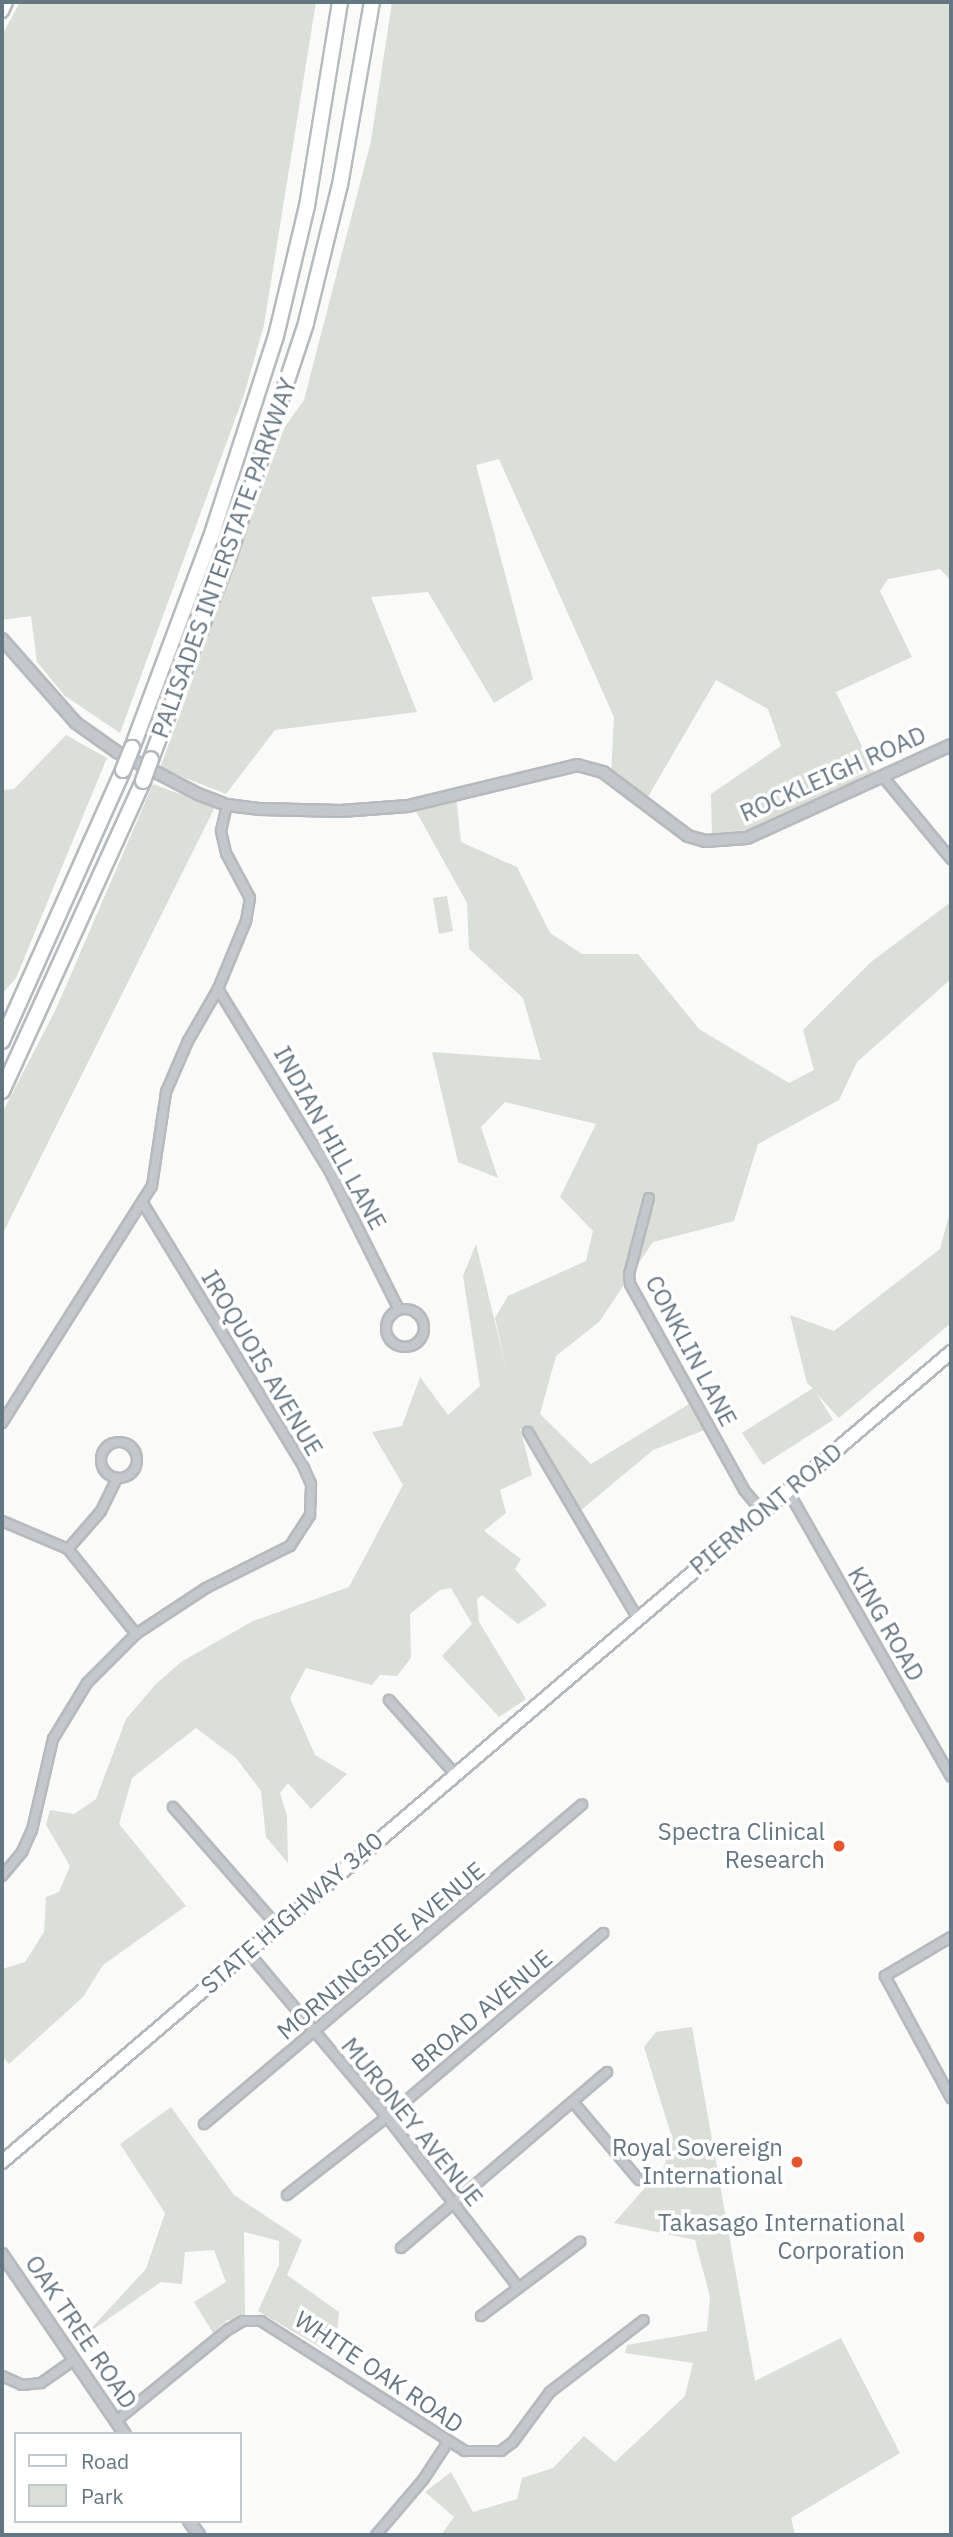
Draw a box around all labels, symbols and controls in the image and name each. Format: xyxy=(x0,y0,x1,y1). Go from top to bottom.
street label: PALISADES INTERSTATE PARKWAY xyxy=(145,374,303,742)
street label: ROCKLEIGH ROAD xyxy=(736,720,930,828)
street label: INDIAN HILL LANE xyxy=(268,1041,392,1235)
street label: IROQUOIS AVENUE xyxy=(195,1265,329,1461)
street label: CONKLIN LANE xyxy=(639,1271,743,1431)
street label: PIERMONT ROAD xyxy=(684,1437,848,1581)
street label: KING ROAD xyxy=(842,1562,930,1686)
place label: Spectra Clinical Research xyxy=(658,1818,825,1874)
street label: STATE HIGHWAY 340 xyxy=(195,1826,389,2000)
marker: Spectra Clinical Research xyxy=(831,1838,847,1854)
street label: MORNINGSIDE AVENUE xyxy=(272,1856,490,2046)
street label: BROAD AVENUE xyxy=(406,1944,558,2078)
street label: MURONEY AVENUE xyxy=(335,2032,489,2212)
place label: Royal Sovereign International xyxy=(612,2134,783,2190)
marker: Royal Sovereign International xyxy=(789,2154,805,2170)
place label: Takasago International Corporation xyxy=(658,2209,905,2265)
marker: Takasago International Corporation xyxy=(911,2229,927,2245)
street label: OAK TREE ROAD xyxy=(19,2250,143,2414)
street label: WHITE OAK ROAD xyxy=(289,2305,469,2439)
legend xyxy=(14,2432,242,2523)
text: Road xyxy=(81,2447,129,2475)
text: Park xyxy=(81,2482,124,2510)

